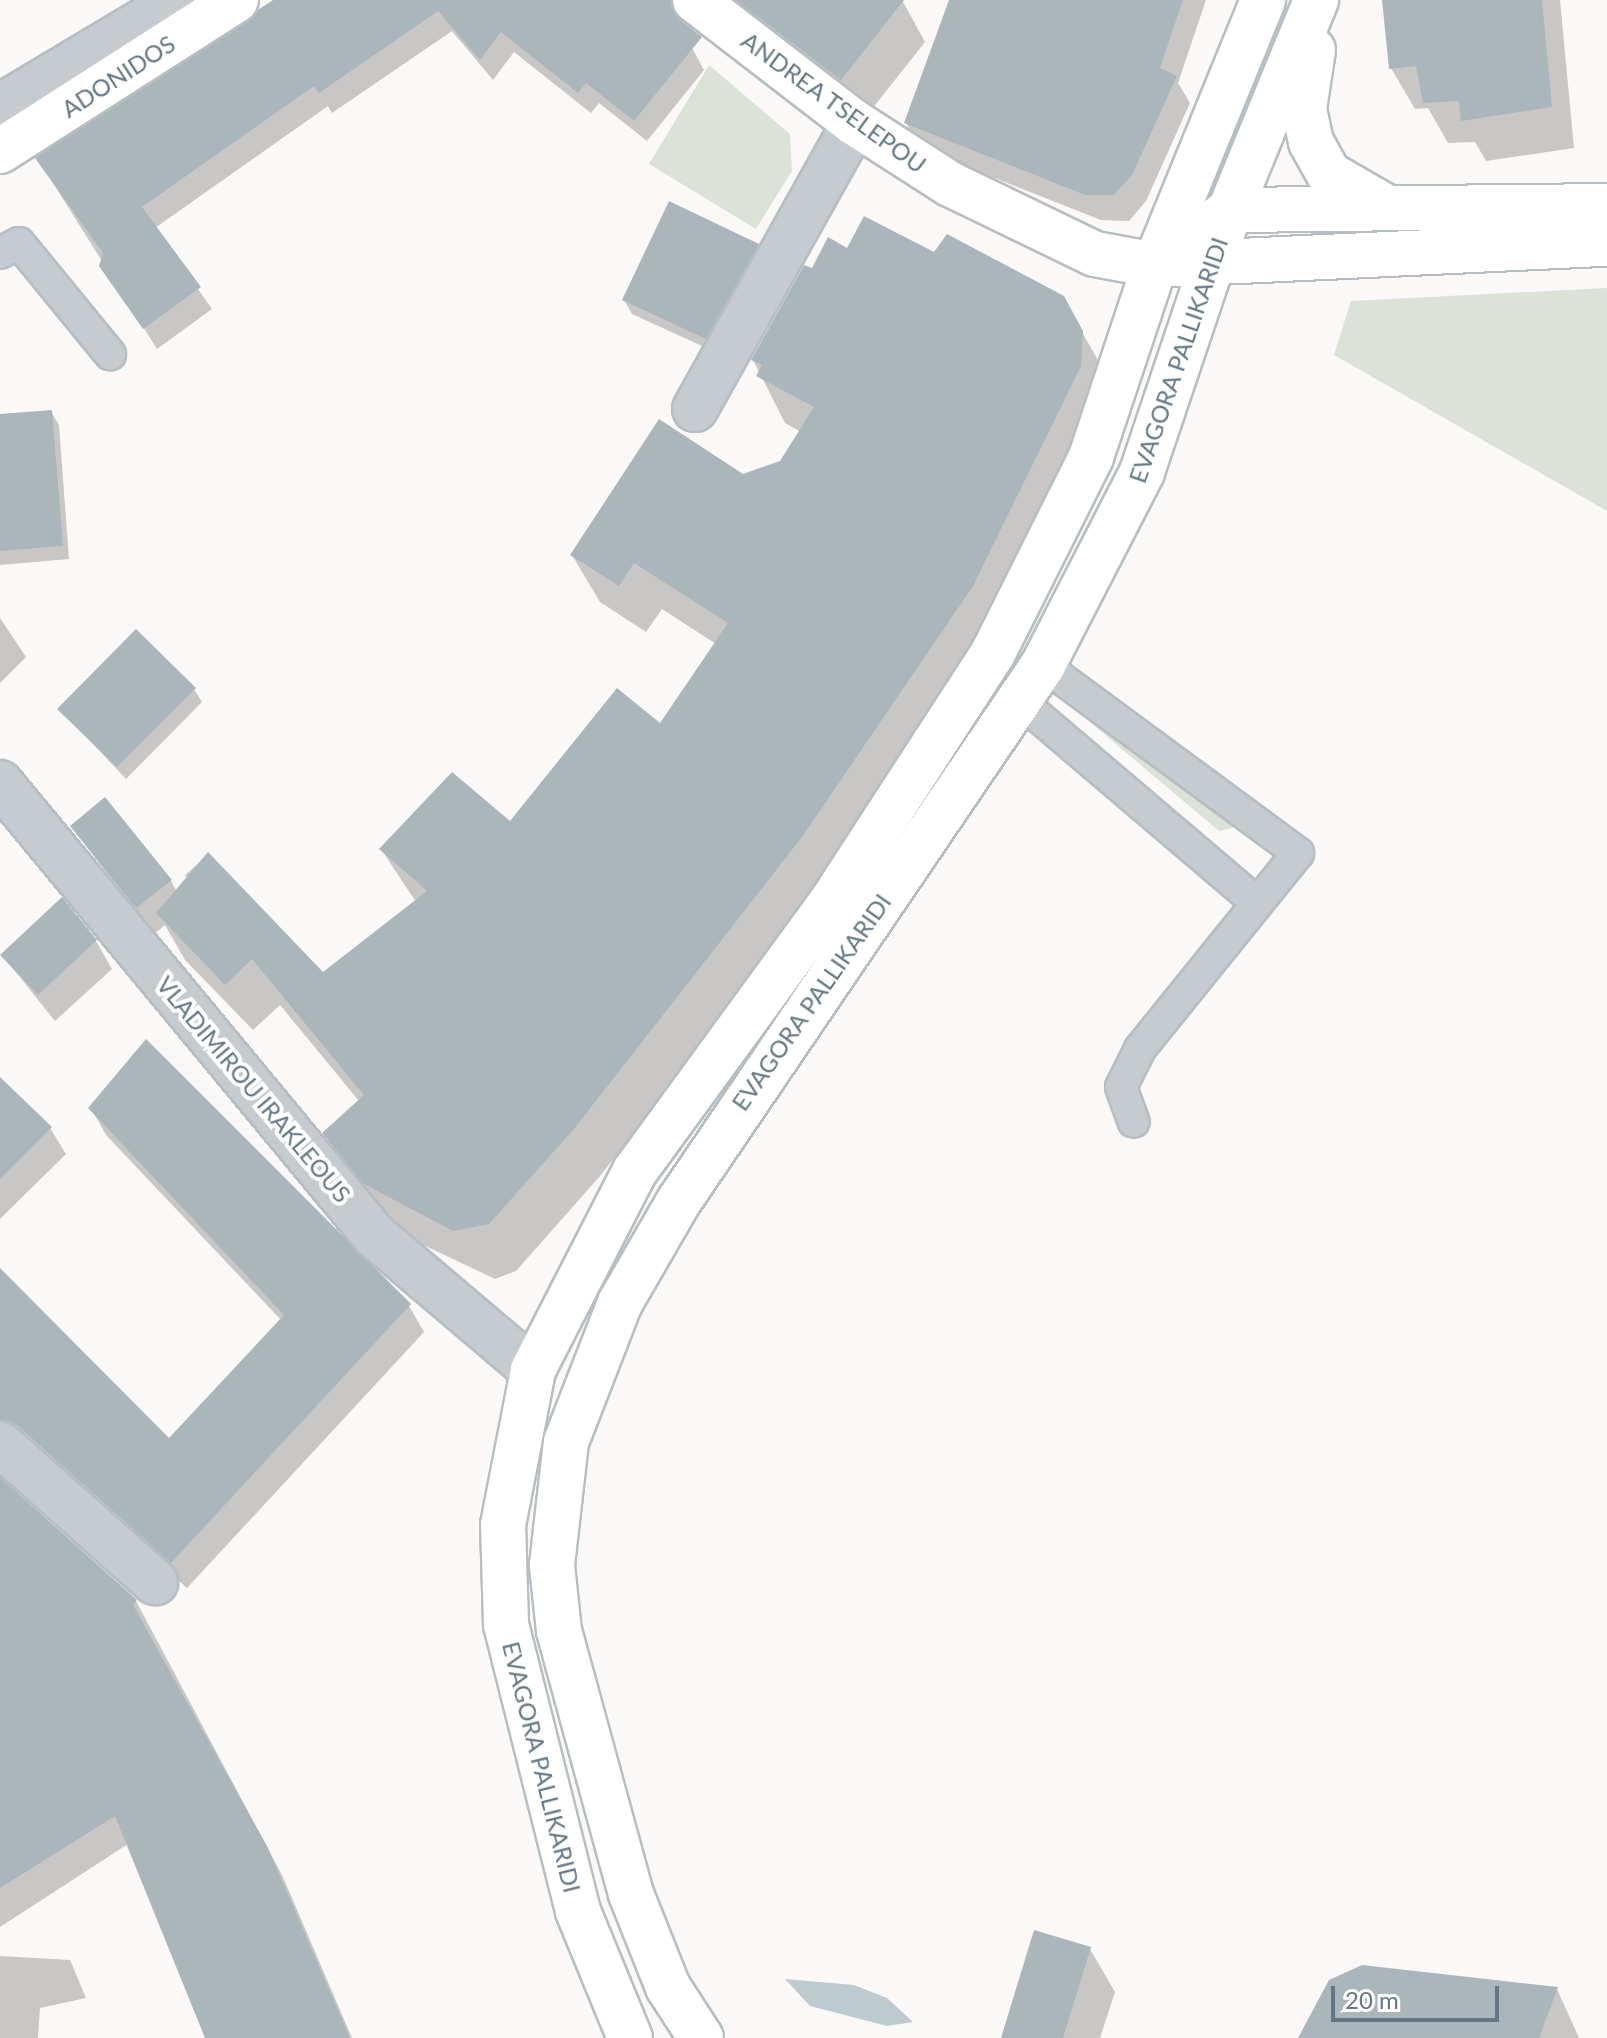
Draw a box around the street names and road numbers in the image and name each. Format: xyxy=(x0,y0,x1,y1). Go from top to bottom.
street label: ANDREA TSELEPOU xyxy=(736,25,932,179)
street label: ADONIDOS xyxy=(56,29,180,123)
street label: EVAGORA PALLIKARIDI xyxy=(1122,233,1234,487)
street label: EVAGORA PALLIKARIDI xyxy=(725,888,897,1116)
street label: VLADIMIROU IRAKLEOUS xyxy=(151,970,357,1208)
street label: EVAGORA PALLIKARIDI xyxy=(497,1638,587,1896)

